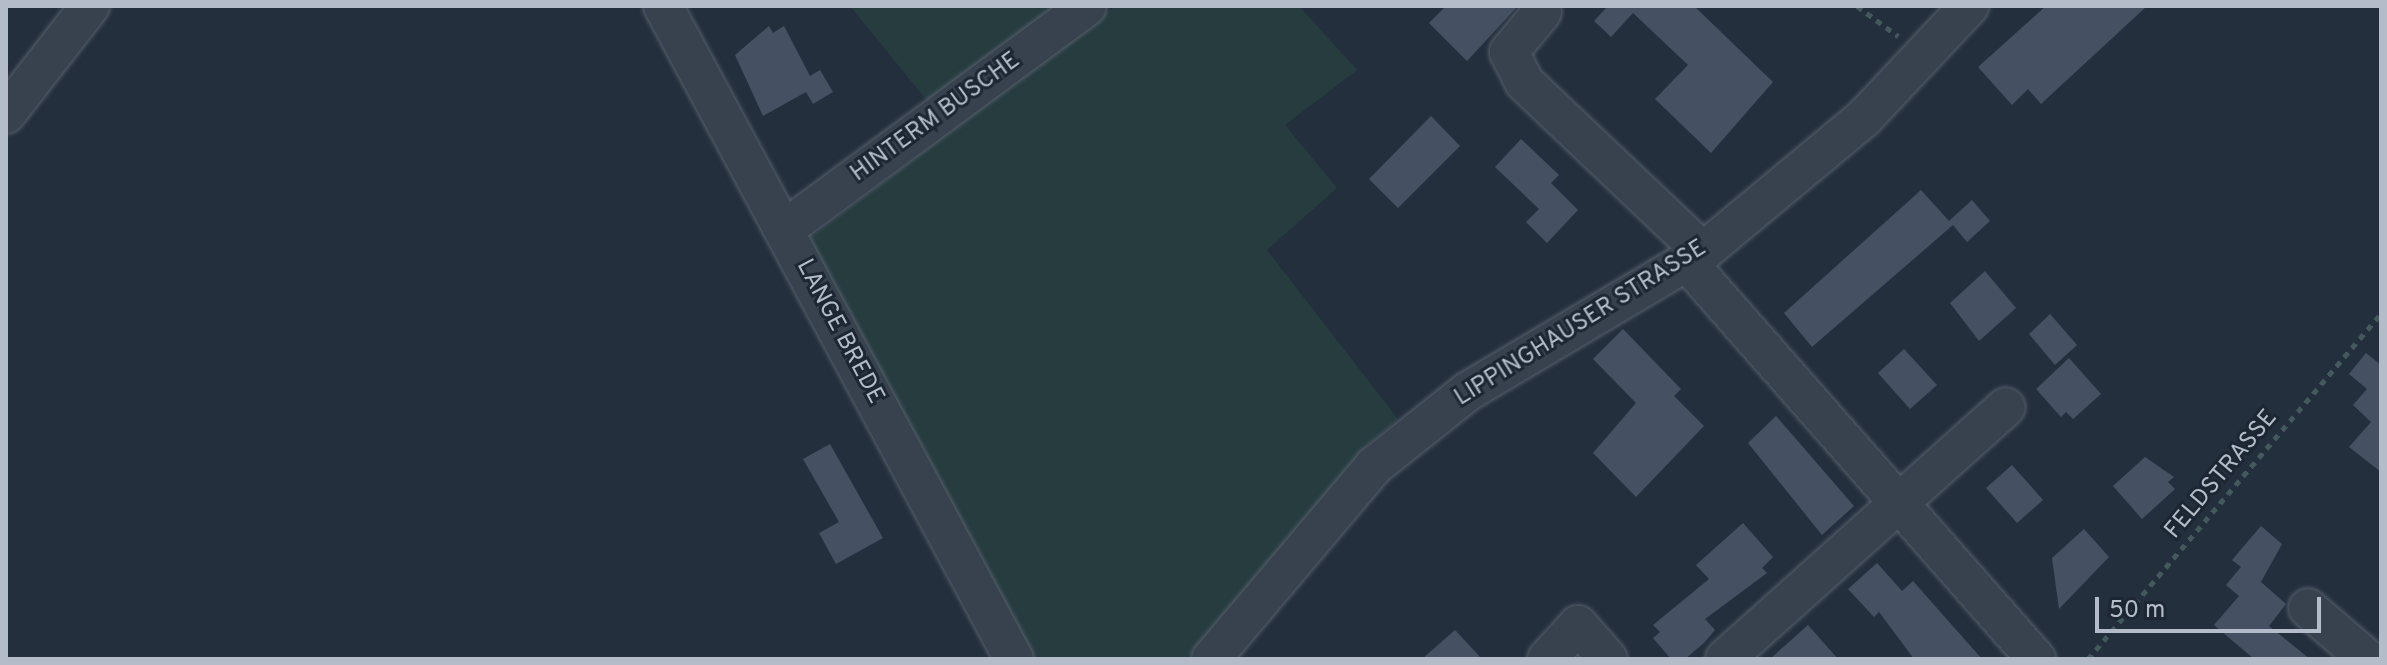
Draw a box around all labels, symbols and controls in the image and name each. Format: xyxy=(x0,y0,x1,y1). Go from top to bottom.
street label: HINTERM BUSCHE xyxy=(846,47,1026,189)
street label: LIPPINGHAUSER STRASSE xyxy=(1450,235,1712,413)
street label: LANGE BREDE xyxy=(789,255,889,409)
street label: FELDSTRASSE xyxy=(2160,405,2284,545)
scale bar xyxy=(2099,581,2325,631)
text: 50 m xyxy=(2109,596,2165,626)

